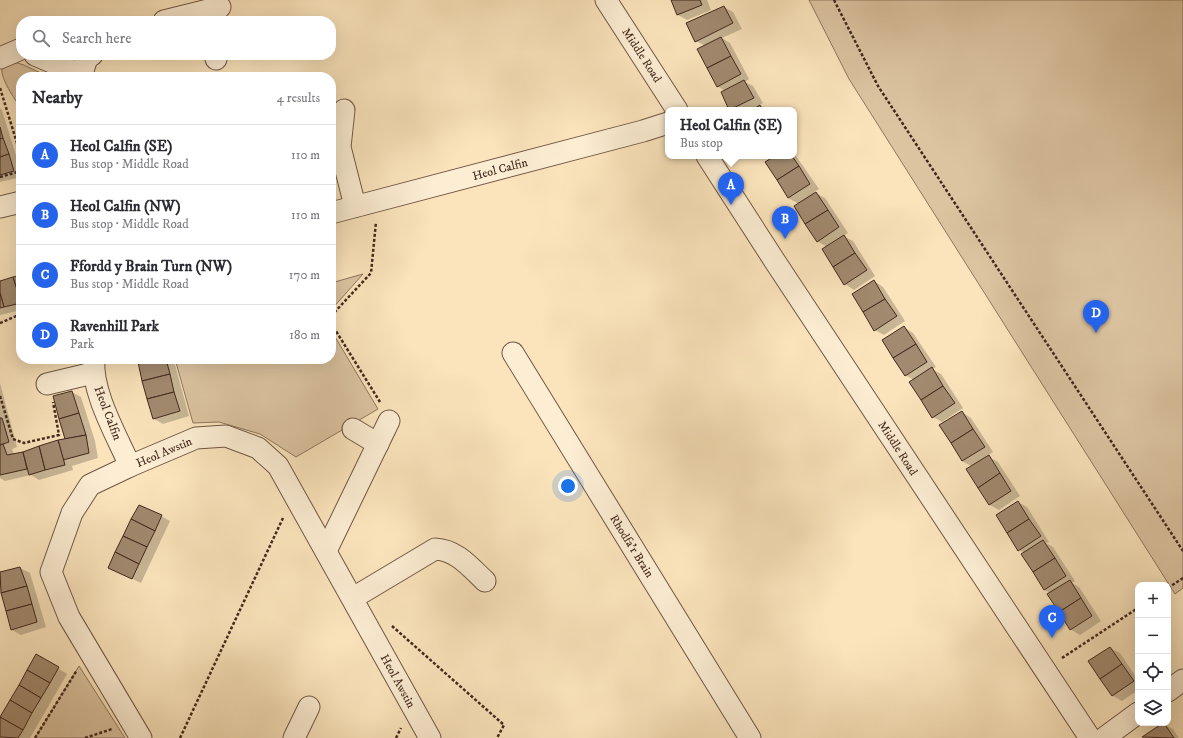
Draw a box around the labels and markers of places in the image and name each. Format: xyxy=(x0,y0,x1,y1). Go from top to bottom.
pin: A xyxy=(718,172,744,205)
pin: B xyxy=(772,206,798,239)
pin: D xyxy=(1083,300,1109,333)
pin: C xyxy=(1039,605,1065,638)

